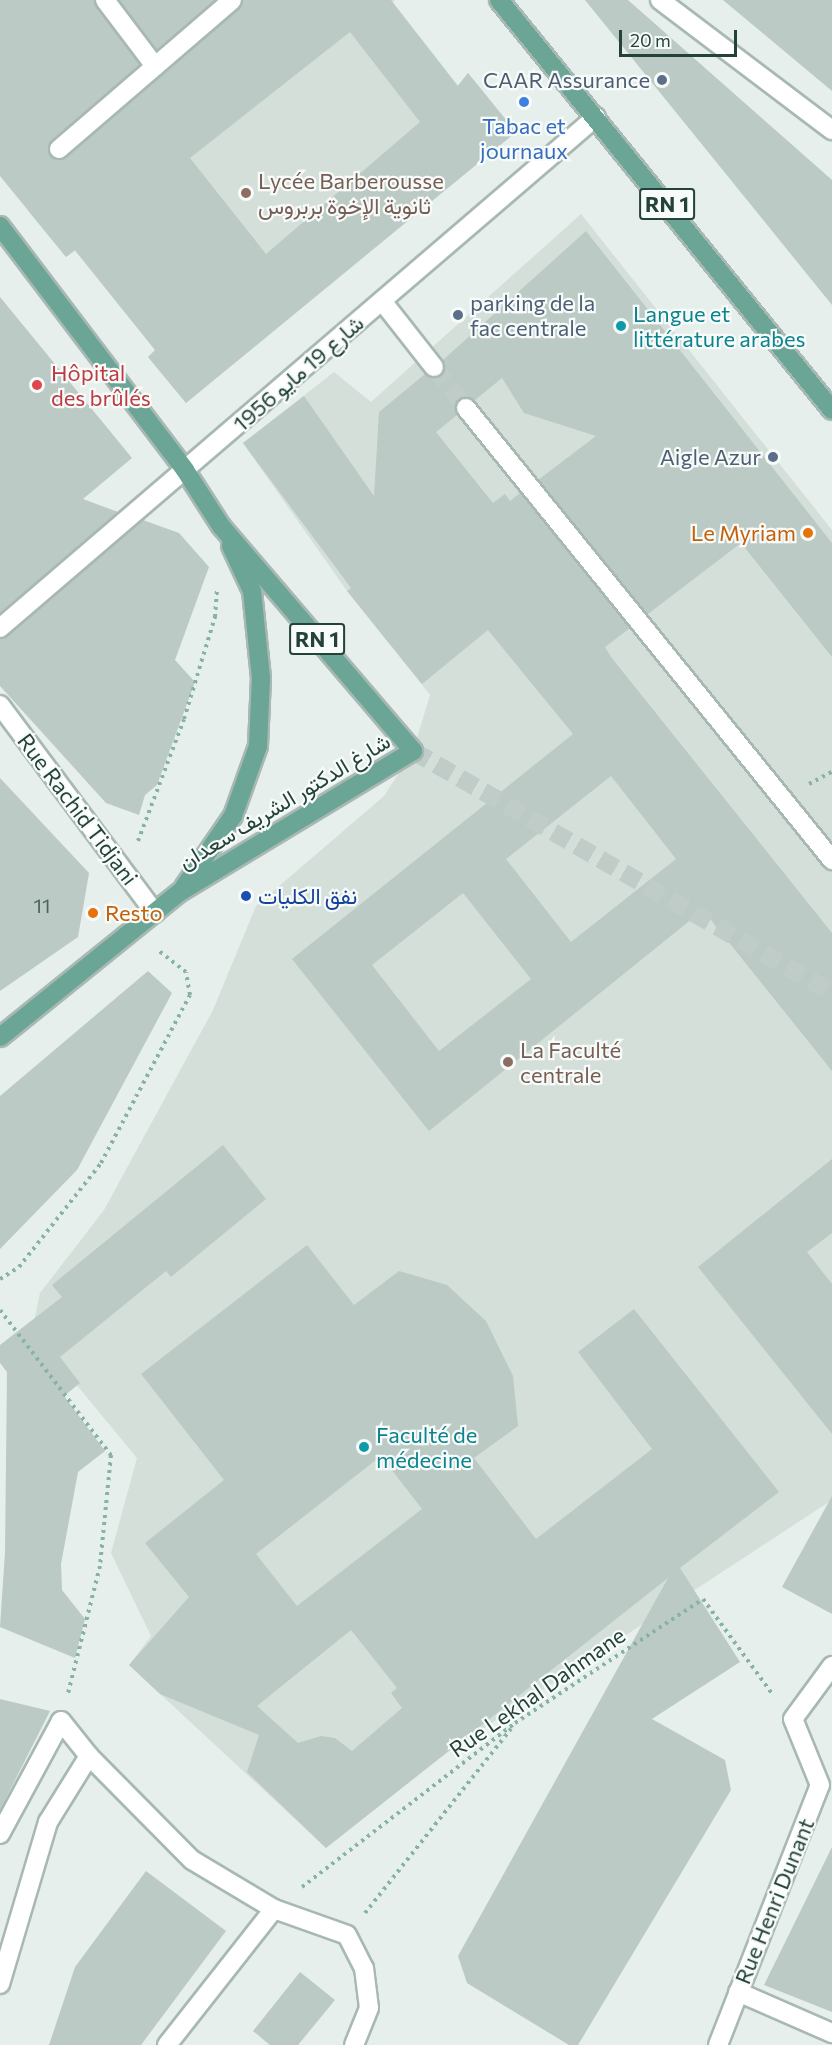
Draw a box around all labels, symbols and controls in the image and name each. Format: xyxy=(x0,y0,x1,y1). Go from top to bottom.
scale bar xyxy=(622,18,740,56)
text: 20 m xyxy=(630,29,671,51)
place label: CAAR Assurance xyxy=(483,67,650,93)
marker: CAAR Assurance xyxy=(655,73,669,87)
marker: Tabac et journaux xyxy=(517,95,531,109)
place label: Tabac et journaux xyxy=(480,112,568,164)
place label: Lycée Barberousse ثانوية الإخوة بربروس xyxy=(258,167,444,218)
marker: Lycée Barberousse ثانوية الإخوة بربروس xyxy=(239,186,253,200)
road number: RN 1 xyxy=(638,186,696,222)
place label: parking de la fac centrale xyxy=(470,289,595,340)
place label: Langue et littérature arabes xyxy=(633,300,806,352)
marker: parking de la fac centrale xyxy=(451,308,465,322)
street label: شارع 19 مايو 1956 xyxy=(228,309,368,437)
marker: Langue et littérature arabes xyxy=(614,319,628,333)
place label: Hôpital des brûlés xyxy=(51,359,151,410)
marker: Hôpital des brûlés xyxy=(28,376,46,394)
place label: Aigle Azur xyxy=(660,444,761,470)
marker: Aigle Azur xyxy=(766,450,780,464)
place label: Le Myriam xyxy=(691,520,796,546)
marker: Le Myriam xyxy=(801,526,815,540)
road number: RN 1 xyxy=(288,621,346,657)
street label: شارغ الدكتور الشريف سعدان xyxy=(173,727,395,875)
street label: Rue Rachid Tidjani xyxy=(12,728,144,890)
place label: نفق الكليات xyxy=(258,883,357,909)
marker: نفق الكليات xyxy=(239,889,253,903)
house number: 11 xyxy=(33,893,51,917)
place label: Resto xyxy=(105,900,163,926)
marker: Resto xyxy=(86,906,100,920)
place label: La Faculté centrale xyxy=(520,1036,621,1088)
marker: La Faculté centrale xyxy=(501,1055,515,1069)
place label: Faculté de médecine xyxy=(376,1421,477,1472)
marker: Faculté de médecine xyxy=(357,1440,371,1454)
street label: Rue Lekhal Dahmane xyxy=(444,1622,630,1762)
street label: Rue Henri Dunant xyxy=(729,1814,819,1988)

